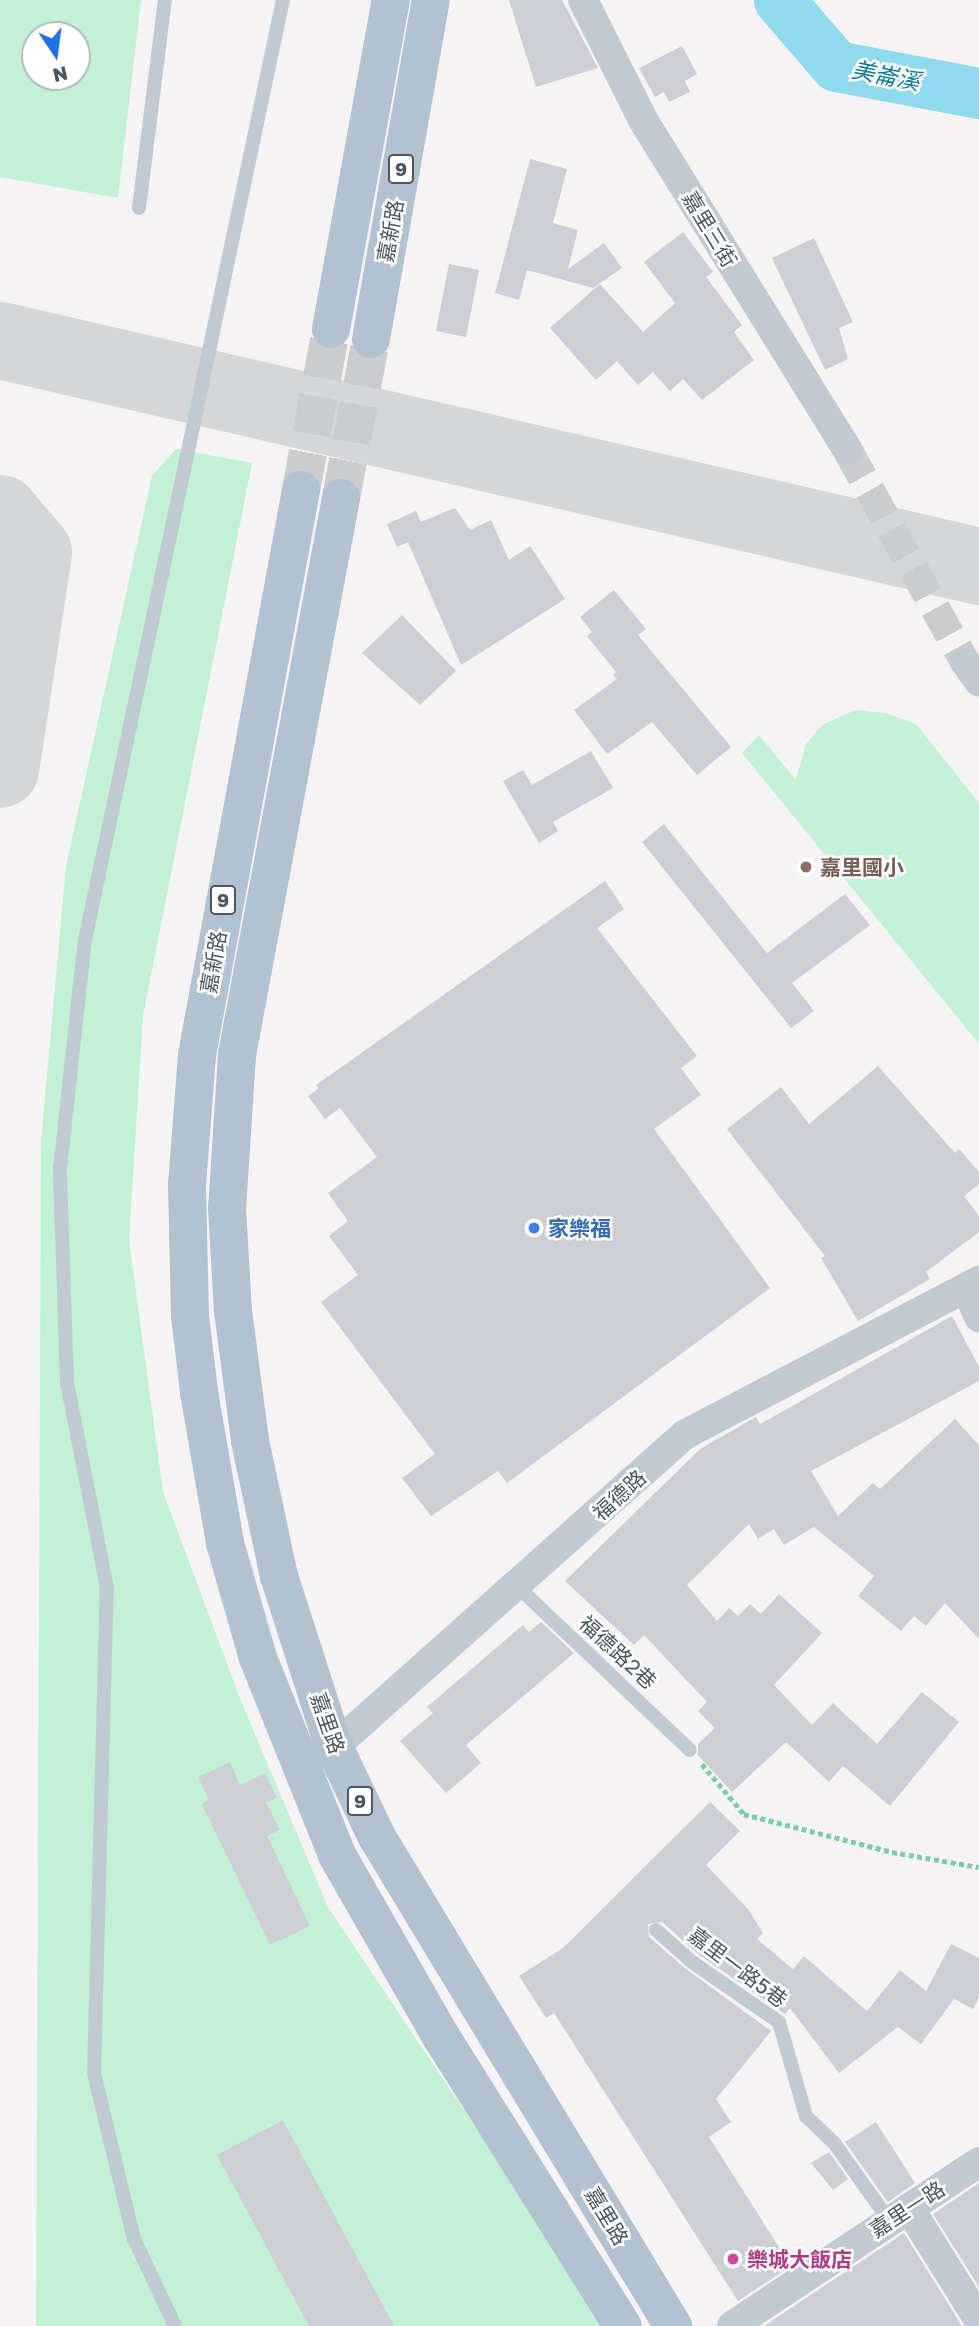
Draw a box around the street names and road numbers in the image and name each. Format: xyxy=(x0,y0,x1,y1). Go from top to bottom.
road number: 9 xyxy=(387,154,415,184)
street label: 嘉里三街 xyxy=(678,187,742,271)
street label: 嘉新路 xyxy=(372,198,408,264)
road number: 9 xyxy=(209,885,237,916)
street label: 嘉新路 xyxy=(195,929,231,995)
street label: 福德路 xyxy=(587,1465,651,1525)
street label: 福德路2巷 xyxy=(574,1610,662,1694)
street label: 嘉里路 xyxy=(306,1689,350,1757)
road number: 9 xyxy=(346,1786,374,1816)
street label: 嘉里一路5巷 xyxy=(684,1922,792,2012)
street label: 嘉里一路 xyxy=(865,2176,949,2242)
street label: 嘉里路 xyxy=(580,2183,634,2249)

